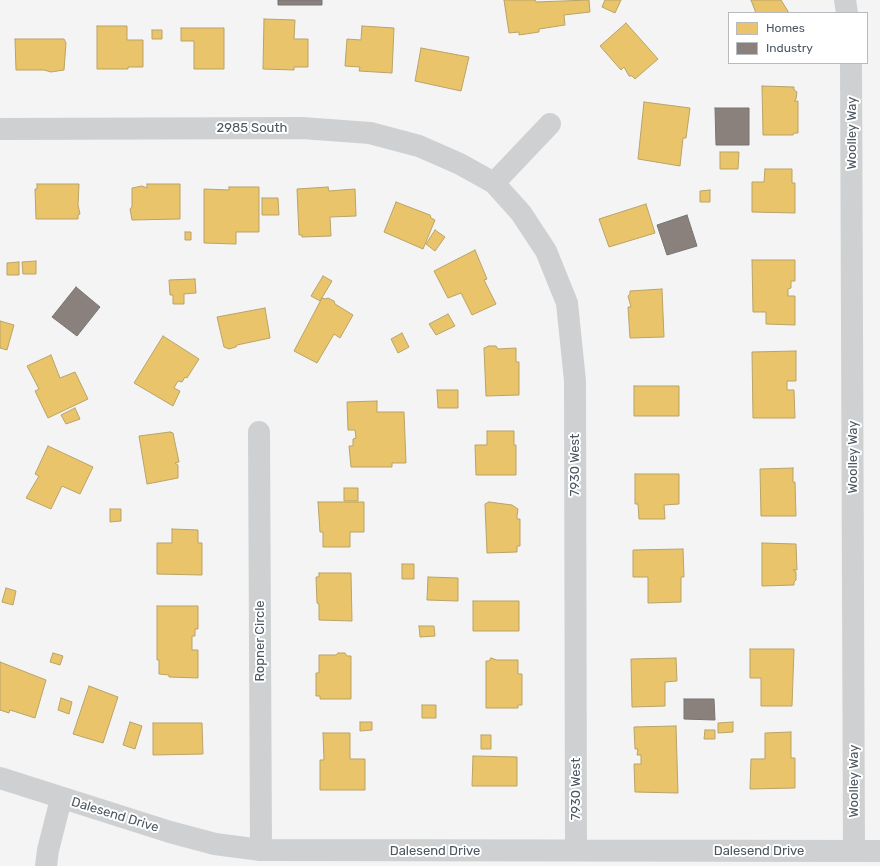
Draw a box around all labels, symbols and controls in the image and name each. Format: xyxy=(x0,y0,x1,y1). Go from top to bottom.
legend xyxy=(728,12,868,64)
text: Homes xyxy=(766,21,805,35)
text: Industry xyxy=(766,41,813,55)
street label: Woolley Way xyxy=(844,96,860,170)
street label: 2985 South xyxy=(217,120,287,136)
street label: Woolley Way xyxy=(845,420,861,494)
street label: 7930 West xyxy=(567,434,583,496)
street label: Ropner Circle xyxy=(252,600,268,682)
street label: Woolley Way xyxy=(846,744,862,818)
street label: 7930 West xyxy=(568,758,584,820)
street label: Dalesend Drive xyxy=(69,794,161,836)
street label: Dalesend Drive xyxy=(390,843,480,859)
street label: Dalesend Drive xyxy=(714,843,804,859)

